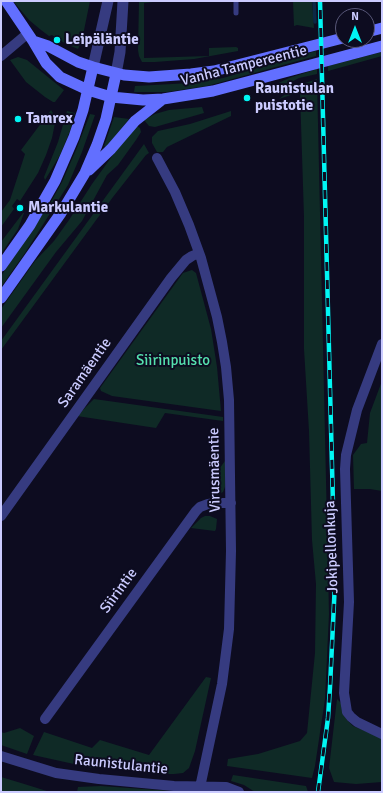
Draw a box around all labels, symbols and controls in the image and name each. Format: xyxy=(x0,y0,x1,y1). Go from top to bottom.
north arrow xyxy=(335,8,375,48)
text: N xyxy=(351,10,359,23)
place label: Leipäläntie xyxy=(65,31,139,49)
marker: Leipäläntie xyxy=(52,35,62,45)
street label: Vanha Tampereentie xyxy=(179,42,309,90)
place label: Raunistulan puistotie xyxy=(255,80,334,115)
marker: Raunistulan puistotie xyxy=(242,93,252,103)
place label: Tamrex xyxy=(26,110,73,128)
marker: Tamrex xyxy=(13,114,23,124)
place label: Markulantie xyxy=(28,199,108,217)
marker: Markulantie xyxy=(15,203,25,213)
street label: Saramäentie xyxy=(54,335,116,411)
park label: Siirinpuisto xyxy=(136,352,210,370)
street label: Virusmäentie xyxy=(205,427,225,513)
street label: Jokipellonkuja xyxy=(321,500,343,594)
street label: Siirintie xyxy=(97,565,141,617)
street label: Raunistulantie xyxy=(73,751,169,779)

